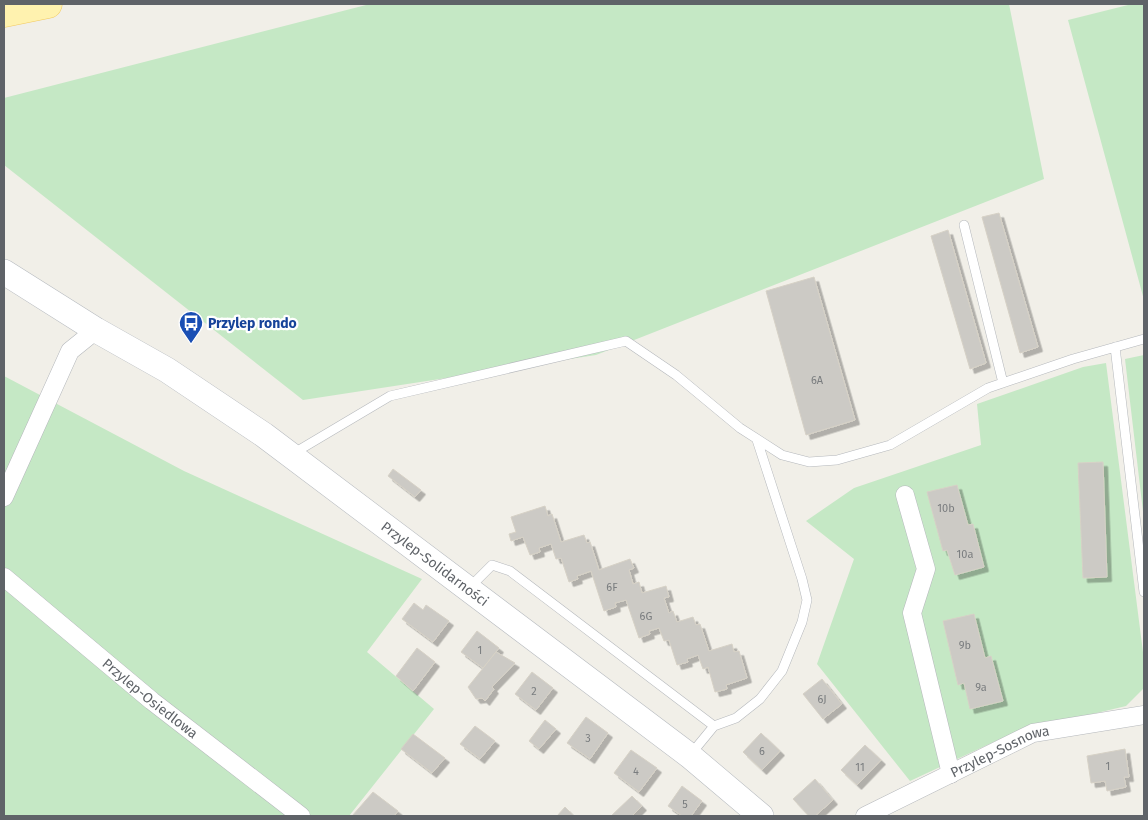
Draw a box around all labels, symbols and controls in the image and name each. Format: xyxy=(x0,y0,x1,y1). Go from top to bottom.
bus stop icon: Przylep rondo xyxy=(178,310,204,344)
place label: Przylep rondo xyxy=(208,315,297,332)
house number: 6A xyxy=(811,374,824,387)
house number: 10b xyxy=(937,502,955,515)
street label: Przylep-Solidarności xyxy=(378,518,492,610)
house number: 10a xyxy=(957,548,973,561)
house number: 6F xyxy=(606,581,618,594)
house number: 6G xyxy=(640,610,652,623)
house number: 9b xyxy=(959,639,971,652)
house number: 1 xyxy=(478,644,482,657)
street label: Przylep-Osiedlowa xyxy=(99,655,201,742)
house number: 9a xyxy=(975,681,987,694)
house number: 2 xyxy=(531,685,537,698)
house number: 6J xyxy=(817,693,827,706)
street label: Przylep-Sosnowa xyxy=(948,722,1051,781)
house number: 3 xyxy=(585,732,591,745)
house number: 6 xyxy=(759,745,765,758)
house number: 1 xyxy=(1106,760,1110,773)
house number: 11 xyxy=(855,761,865,774)
house number: 4 xyxy=(633,765,639,778)
house number: 5 xyxy=(682,798,688,811)

